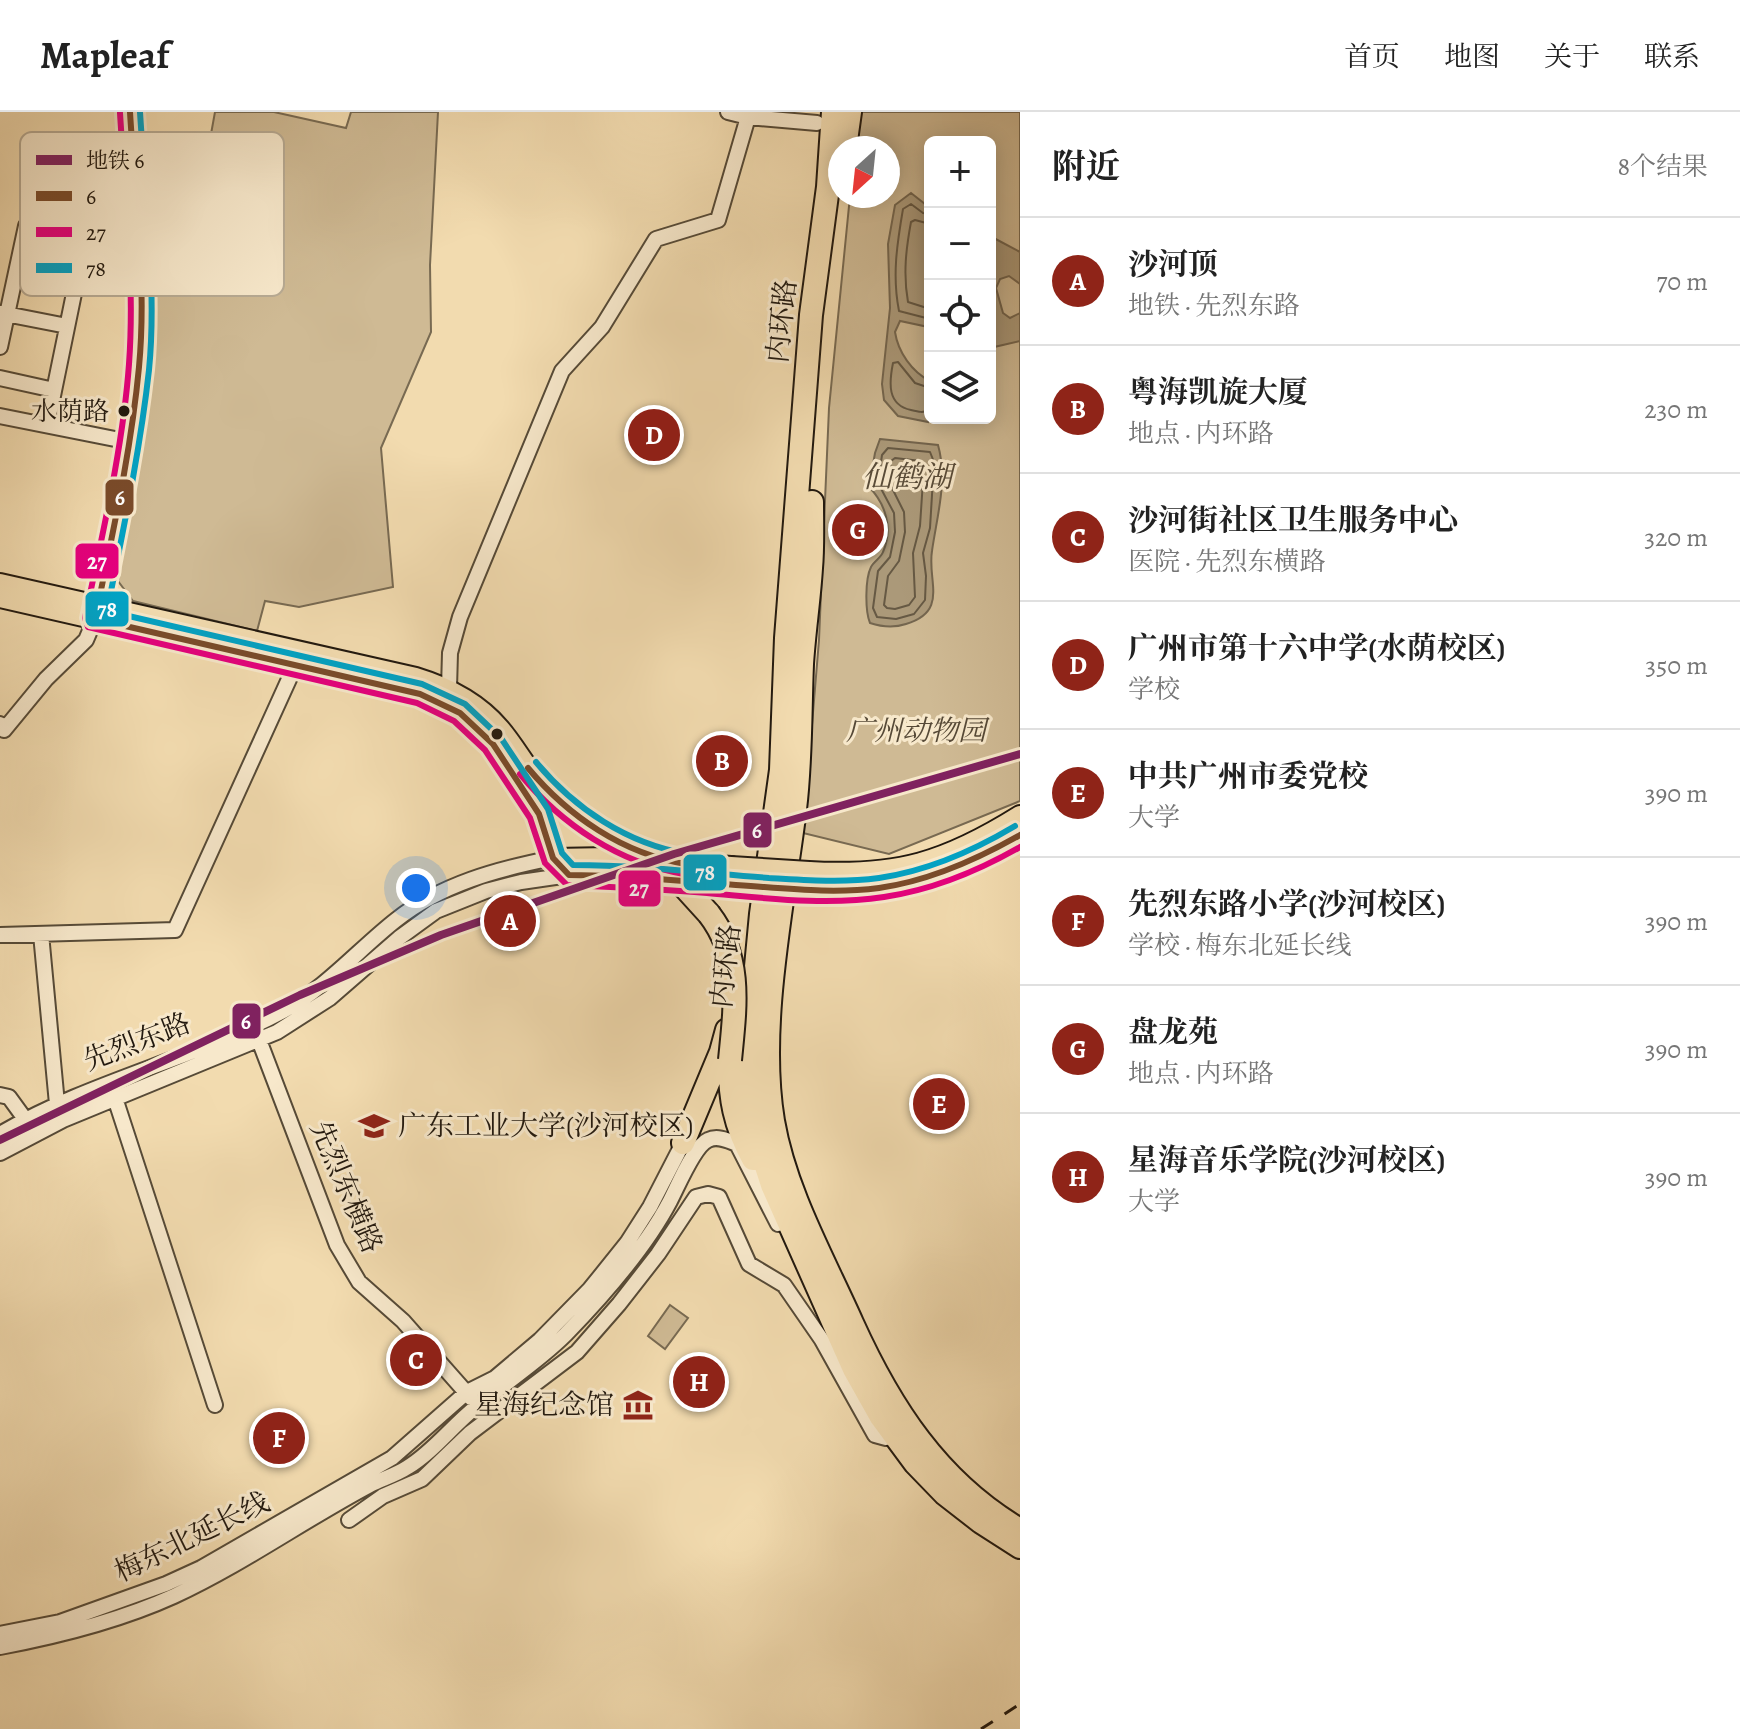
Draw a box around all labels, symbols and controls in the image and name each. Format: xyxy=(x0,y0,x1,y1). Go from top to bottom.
text: Mapleaf xyxy=(40,29,169,81)
text: 首页 xyxy=(1344,38,1400,76)
text: 地图 xyxy=(1444,38,1500,76)
text: 关于 xyxy=(1544,38,1600,76)
text: 联系 xyxy=(1644,38,1700,76)
legend xyxy=(20,132,284,296)
north arrow xyxy=(828,136,900,208)
map controls xyxy=(924,136,996,424)
button: + xyxy=(924,136,996,208)
text: 附近 xyxy=(1052,143,1120,190)
text: 地铁 6 xyxy=(86,146,145,176)
text: 8个结果 xyxy=(1617,149,1708,184)
text: 6 xyxy=(86,182,96,212)
button: − xyxy=(924,208,996,280)
text: 27 xyxy=(86,218,106,248)
text: 沙河顶 xyxy=(1128,244,1218,284)
text: 78 xyxy=(86,254,106,284)
text: A xyxy=(1070,264,1086,299)
text: 70 m xyxy=(1656,264,1708,299)
street label: 内环路 xyxy=(759,277,805,365)
button: locate xyxy=(924,280,996,352)
text: 地铁 · 先烈东路 xyxy=(1128,288,1299,323)
button: layers xyxy=(924,352,996,424)
text: 粤海凯旋大厦 xyxy=(1128,372,1308,412)
text: B xyxy=(1070,392,1086,427)
text: 230 m xyxy=(1644,392,1708,427)
place label: 水荫路 xyxy=(31,394,109,429)
marker: 水荫路 xyxy=(116,403,132,419)
pin: D xyxy=(628,405,680,465)
text: 地点 · 内环路 xyxy=(1128,416,1273,451)
water label: 仙鹤湖 xyxy=(862,457,957,497)
line badge: 6 xyxy=(104,478,135,517)
text: 6 xyxy=(115,483,125,513)
pin: G xyxy=(832,500,884,560)
text: 沙河街社区卫生服务中心 xyxy=(1128,500,1458,540)
text: C xyxy=(1070,520,1086,555)
text: 320 m xyxy=(1644,520,1708,555)
line badge: 27 xyxy=(74,542,120,580)
text: 医院 · 先烈东横路 xyxy=(1128,544,1325,579)
text: 27 xyxy=(87,547,108,577)
line badge: 78 xyxy=(84,590,130,628)
text: 78 xyxy=(97,595,117,625)
text: 广州市第十六中学(水荫校区) xyxy=(1128,628,1505,668)
text: D xyxy=(1069,648,1087,683)
text: 350 m xyxy=(1645,648,1708,683)
text: 学校 xyxy=(1128,672,1180,707)
park label: 广州动物园 xyxy=(846,712,990,750)
unlabelled marker xyxy=(489,726,505,742)
pin: B xyxy=(696,731,748,791)
text: 中共广州市委党校 xyxy=(1128,756,1368,796)
text: E xyxy=(1070,776,1086,811)
text: 390 m xyxy=(1645,776,1708,811)
text: 大学 xyxy=(1128,800,1180,835)
line badge: 6 xyxy=(742,811,773,849)
text: 6 xyxy=(752,816,762,846)
line badge: 78 xyxy=(682,853,728,892)
text: 78 xyxy=(695,858,715,888)
your location xyxy=(396,868,436,908)
line badge: 27 xyxy=(617,869,662,908)
text: 27 xyxy=(629,874,650,904)
text: 先烈东路小学(沙河校区) xyxy=(1128,884,1445,924)
pin: A xyxy=(484,891,536,951)
text: F xyxy=(1071,904,1085,939)
text: 390 m xyxy=(1645,904,1708,939)
street label: 内环路 xyxy=(703,922,749,1010)
text: 学校 · 梅东北延长线 xyxy=(1128,928,1351,963)
line badge: 6 xyxy=(231,1002,262,1040)
street label: 先烈东路 xyxy=(78,1004,196,1080)
text: 6 xyxy=(241,1007,251,1037)
text: 盘龙苑 xyxy=(1128,1012,1218,1052)
text: G xyxy=(1069,1032,1087,1067)
text: 390 m xyxy=(1645,1032,1708,1067)
text: 地点 · 内环路 xyxy=(1128,1056,1273,1091)
pin: E xyxy=(913,1074,965,1134)
place label: 广东工业大学(沙河校区) xyxy=(398,1107,693,1145)
school or university icon: 广东工业大学(沙河校区) xyxy=(357,1109,391,1143)
street label: 先烈东横路 xyxy=(301,1115,391,1259)
text: 星海音乐学院(沙河校区) xyxy=(1128,1140,1445,1180)
text: H xyxy=(1068,1160,1088,1195)
text: 390 m xyxy=(1645,1160,1708,1195)
text: 大学 xyxy=(1128,1184,1180,1219)
pin: C xyxy=(390,1330,442,1390)
pin: H xyxy=(673,1352,725,1412)
place label: 星海纪念馆 xyxy=(474,1386,614,1424)
museum icon: 星海纪念馆 xyxy=(621,1388,655,1422)
pin: F xyxy=(253,1408,305,1468)
street label: 梅东北延长线 xyxy=(108,1483,276,1591)

